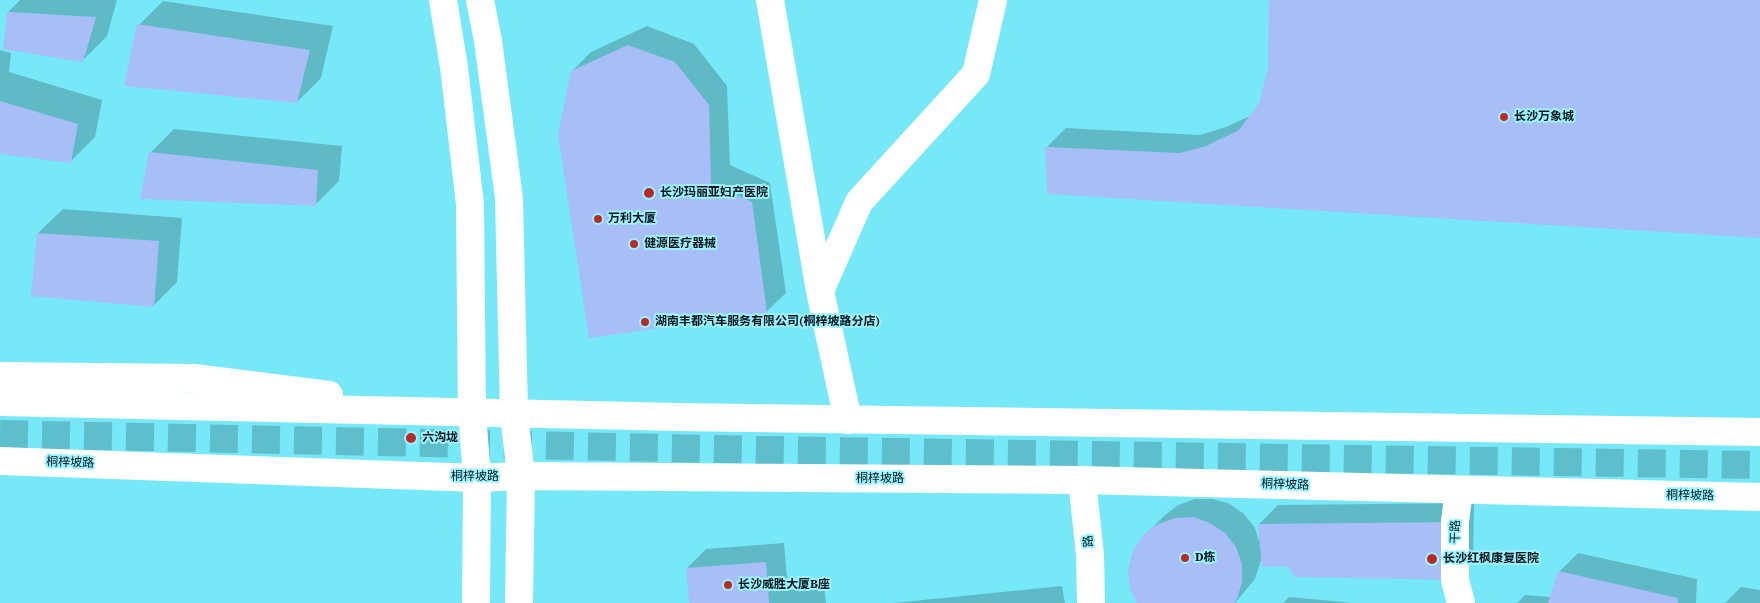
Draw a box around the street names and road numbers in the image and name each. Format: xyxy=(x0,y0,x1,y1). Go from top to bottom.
street label: 桐梓坡路 xyxy=(46,455,94,471)
street label: 桐梓坡路 xyxy=(451,470,499,484)
street label: 桐梓坡路 xyxy=(856,472,904,486)
street label: 桐梓坡路 xyxy=(1261,477,1309,493)
street label: 桐梓坡路 xyxy=(1666,488,1714,504)
street label: 干路 xyxy=(1448,520,1464,544)
street label: 路 xyxy=(1081,534,1097,548)

